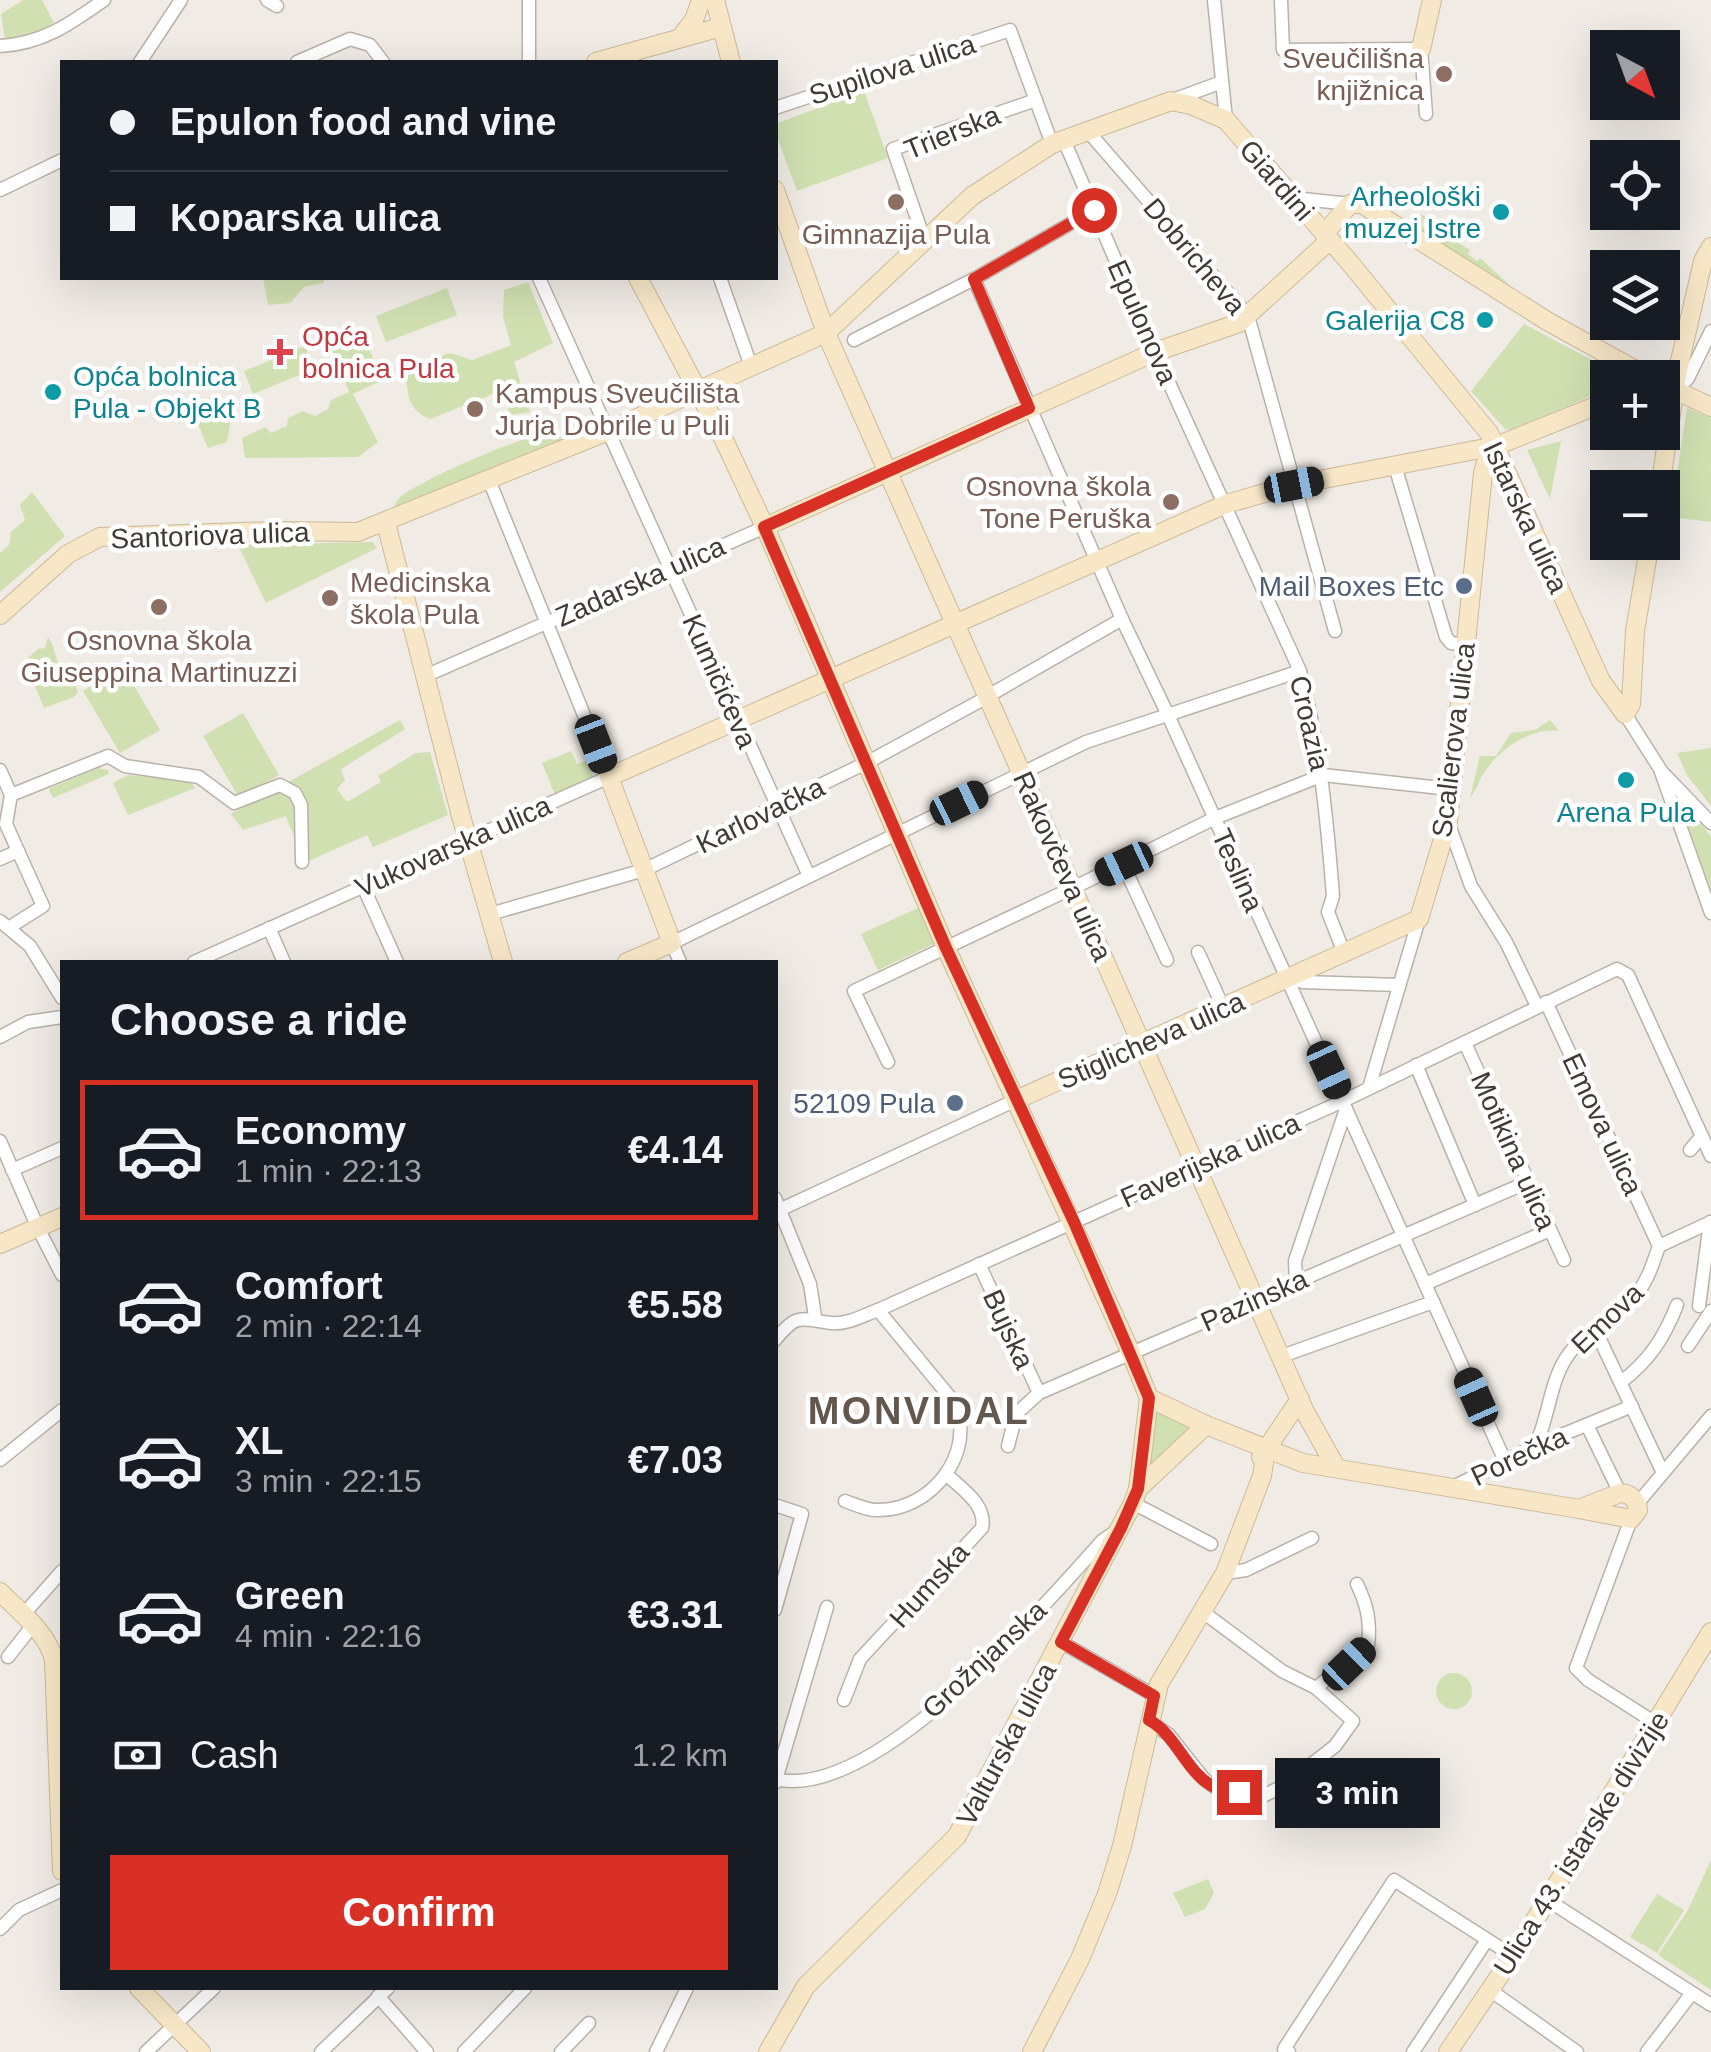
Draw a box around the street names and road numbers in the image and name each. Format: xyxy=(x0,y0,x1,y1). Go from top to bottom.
street label: Supilova ulica xyxy=(805,28,980,111)
street label: Trierska xyxy=(900,99,1005,166)
street label: Giardini xyxy=(1233,134,1320,227)
street label: Dobricheva xyxy=(1137,192,1252,321)
street label: Epulonova xyxy=(1101,255,1184,389)
street label: Istarska ulica xyxy=(1477,437,1574,598)
street label: Santoriova ulica xyxy=(110,517,311,554)
street label: Zadarska ulica xyxy=(551,530,730,633)
street label: Kumičićeva xyxy=(676,610,763,753)
street label: Scalierova ulica xyxy=(1426,640,1481,839)
street label: Croazia xyxy=(1284,673,1336,774)
street label: Rakovčeva ulica xyxy=(1007,767,1118,966)
street label: Karlovačka xyxy=(691,771,830,860)
street label: Vukovarska ulica xyxy=(351,789,556,903)
street label: Teslina xyxy=(1206,824,1270,917)
street label: Stiglicheva ulica xyxy=(1053,985,1250,1095)
street label: Emova ulica xyxy=(1556,1049,1649,1200)
street label: Motikina ulica xyxy=(1465,1067,1562,1235)
street label: Faverijska ulica xyxy=(1116,1107,1305,1214)
street label: Pazinska xyxy=(1196,1263,1313,1338)
street label: Emova xyxy=(1565,1277,1650,1360)
street label: Bujska xyxy=(977,1285,1041,1374)
street label: Porečka xyxy=(1466,1421,1573,1492)
street label: Humska xyxy=(883,1536,976,1634)
street label: Grožnjanska xyxy=(916,1594,1053,1724)
street label: Valturska ulica xyxy=(950,1657,1063,1831)
street label: Ulica 43. istarske divizije xyxy=(1487,1706,1675,1981)

